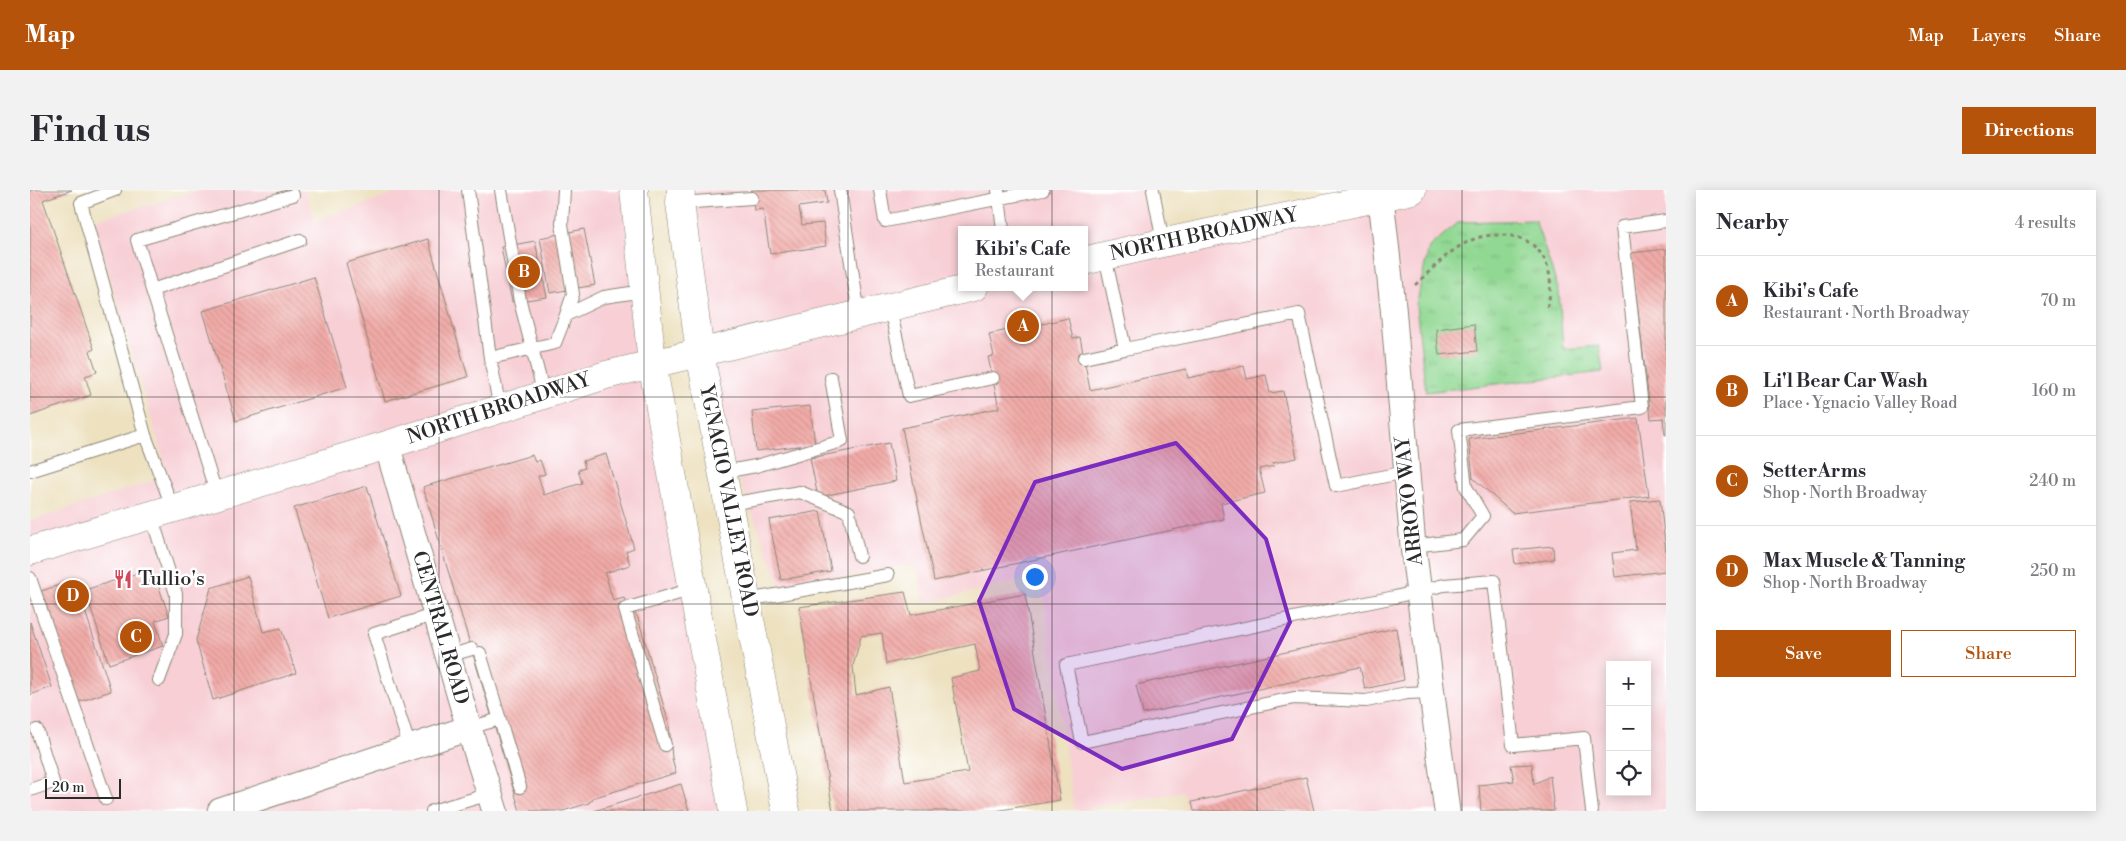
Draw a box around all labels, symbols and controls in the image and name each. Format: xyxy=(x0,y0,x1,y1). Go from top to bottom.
text: Map xyxy=(25,20,75,50)
text: Map xyxy=(1909,24,1944,47)
text: Layers xyxy=(1972,24,2026,47)
text: Share xyxy=(2054,24,2101,47)
button: Directions xyxy=(1962,107,2096,154)
text: Find us xyxy=(30,109,150,152)
street label: NORTH BROADWAY xyxy=(1108,203,1301,267)
text: Nearby xyxy=(1716,210,1789,236)
text: 4 results xyxy=(2015,213,2076,233)
popup xyxy=(958,226,1088,291)
text: Kibi's Cafe xyxy=(975,237,1071,261)
pin: B xyxy=(508,253,540,291)
text: Restaurant xyxy=(975,261,1055,281)
text: Kibi's Cafe xyxy=(1763,279,1859,303)
text: A xyxy=(1726,291,1738,311)
text: 70 m xyxy=(2040,291,2076,311)
text: Restaurant · North Broadway xyxy=(1763,303,1970,323)
pin: A xyxy=(1007,307,1039,345)
street label: NORTH BROADWAY xyxy=(404,367,595,450)
text: Li'l Bear Car Wash xyxy=(1763,369,1928,393)
text: B xyxy=(1726,381,1738,401)
text: 160 m xyxy=(2032,381,2076,401)
street label: YGNACIO VALLEY ROAD xyxy=(693,382,763,619)
text: Place · Ygnacio Valley Road xyxy=(1763,393,1957,413)
street label: ARROYO WAY xyxy=(1391,434,1429,568)
text: SetterArms xyxy=(1763,459,1866,483)
text: C xyxy=(1726,471,1738,491)
text: 240 m xyxy=(2029,471,2076,491)
text: Shop · North Broadway xyxy=(1763,483,1927,503)
street label: CENTRAL ROAD xyxy=(406,548,474,708)
text: Max Muscle & Tanning xyxy=(1763,549,1965,573)
text: D xyxy=(1726,561,1738,581)
text: 250 m xyxy=(2030,561,2076,581)
your location xyxy=(1022,564,1048,590)
place label: Tullio's xyxy=(138,567,205,592)
restaurant icon: Tullio's xyxy=(112,568,134,590)
text: Shop · North Broadway xyxy=(1763,573,1927,593)
pin: D xyxy=(57,577,89,615)
pin: C xyxy=(120,618,152,656)
button: Save xyxy=(1716,630,1891,677)
button: Share xyxy=(1901,630,2076,677)
map controls xyxy=(1606,661,1651,796)
button: + xyxy=(1606,661,1651,706)
button: − xyxy=(1606,706,1651,751)
button: locate xyxy=(1606,751,1651,796)
scale bar xyxy=(45,776,121,799)
text: 20 m xyxy=(52,779,84,797)

